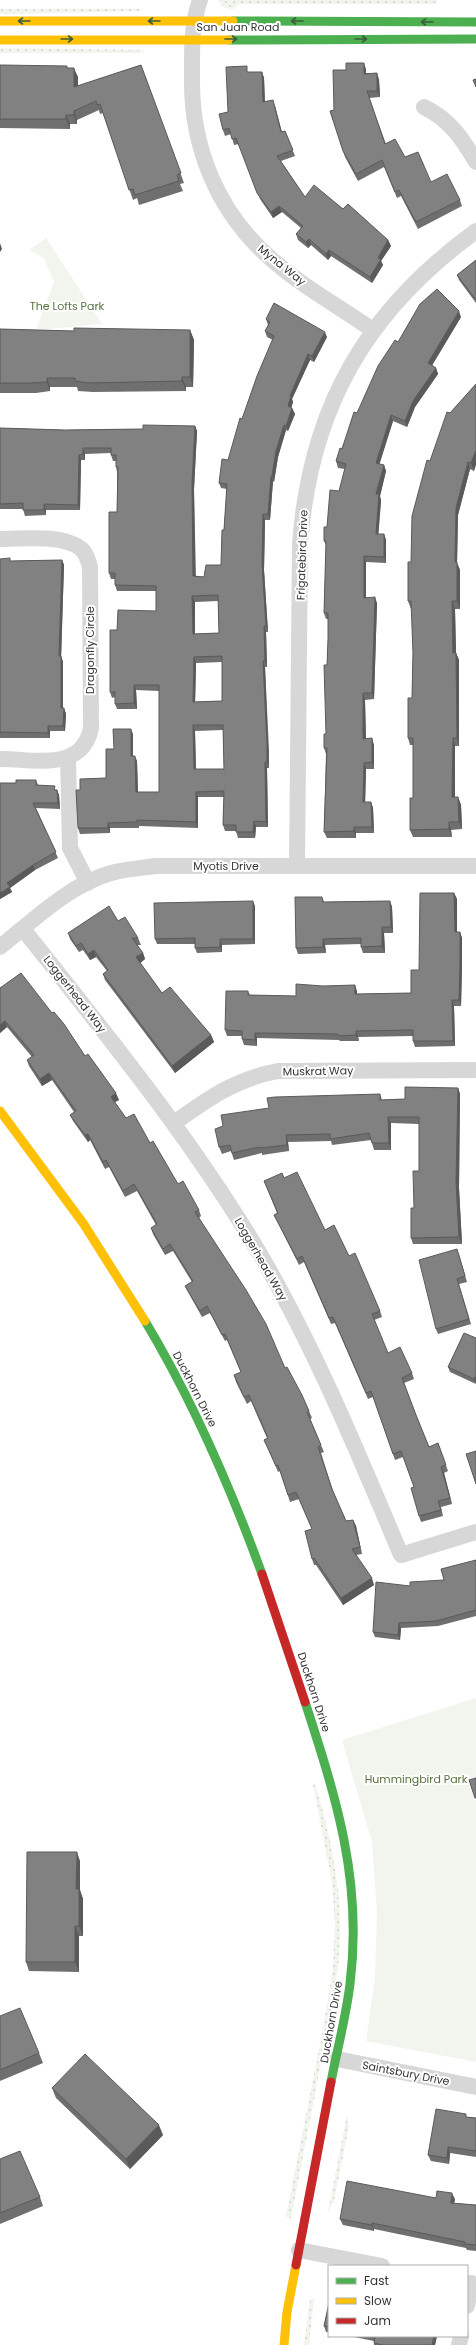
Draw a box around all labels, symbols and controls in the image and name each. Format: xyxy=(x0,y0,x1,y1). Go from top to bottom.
one-way arrow xyxy=(18,17,31,25)
one-way arrow xyxy=(148,17,161,25)
one-way arrow xyxy=(291,17,304,25)
one-way arrow xyxy=(421,18,434,26)
street label: San Juan Road xyxy=(197,19,279,35)
one-way arrow xyxy=(60,35,73,43)
one-way arrow xyxy=(224,35,237,43)
one-way arrow xyxy=(354,35,367,43)
street label: Myna Way xyxy=(255,241,310,290)
park label: The Lofts Park xyxy=(30,298,105,314)
street label: Frigatebird Drive xyxy=(292,509,312,600)
street label: Dragonfly Circle xyxy=(82,606,98,694)
street label: Myotis Drive xyxy=(193,858,259,874)
street label: Loggerhead Way xyxy=(40,952,111,1036)
street label: Muskrat Way xyxy=(282,1062,354,1080)
street label: Loggerhead Way xyxy=(231,1214,292,1304)
street label: Duckhorn Drive xyxy=(169,1348,221,1430)
street label: Duckhorn Drive xyxy=(294,1650,334,1734)
park label: Hummingbird Park xyxy=(365,1771,468,1787)
street label: Duckhorn Drive xyxy=(316,1980,346,2064)
street label: Saintsbury Drive xyxy=(361,2057,451,2089)
legend xyxy=(328,2265,468,2337)
text: Fast xyxy=(364,2272,389,2289)
text: Slow xyxy=(364,2292,392,2309)
text: Jam xyxy=(364,2312,391,2329)

